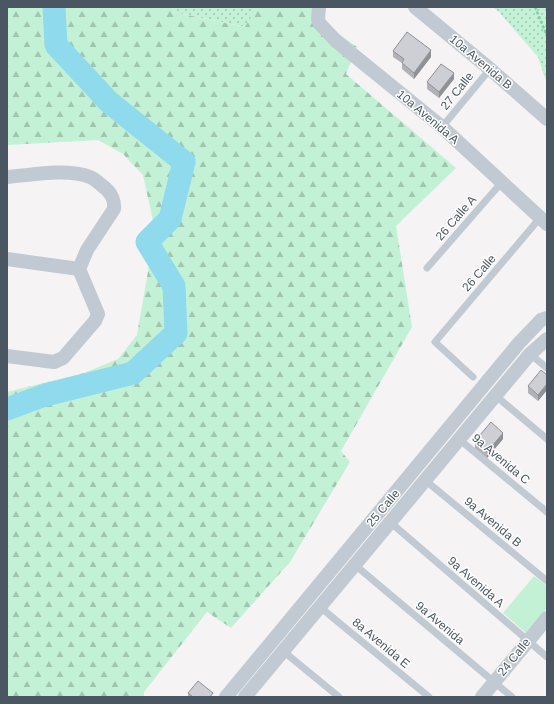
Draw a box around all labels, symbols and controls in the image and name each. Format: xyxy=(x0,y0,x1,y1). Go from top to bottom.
street label: 10a Avenida B xyxy=(447,32,515,92)
street label: 27 Calle xyxy=(438,69,476,113)
street label: 10a Avenida A xyxy=(394,87,462,147)
street label: 26 Calle A xyxy=(433,193,479,243)
street label: 26 Calle xyxy=(459,252,499,294)
street label: 9a Avenida C xyxy=(469,431,533,487)
street label: 25 Calle xyxy=(363,486,403,529)
street label: 9a Avenida B xyxy=(461,494,525,550)
street label: 9a Avenida A xyxy=(445,554,507,610)
street label: 9a Avenida xyxy=(413,599,467,648)
street label: 8a Avenida E xyxy=(349,615,413,671)
street label: 24 Calle xyxy=(495,635,533,679)

